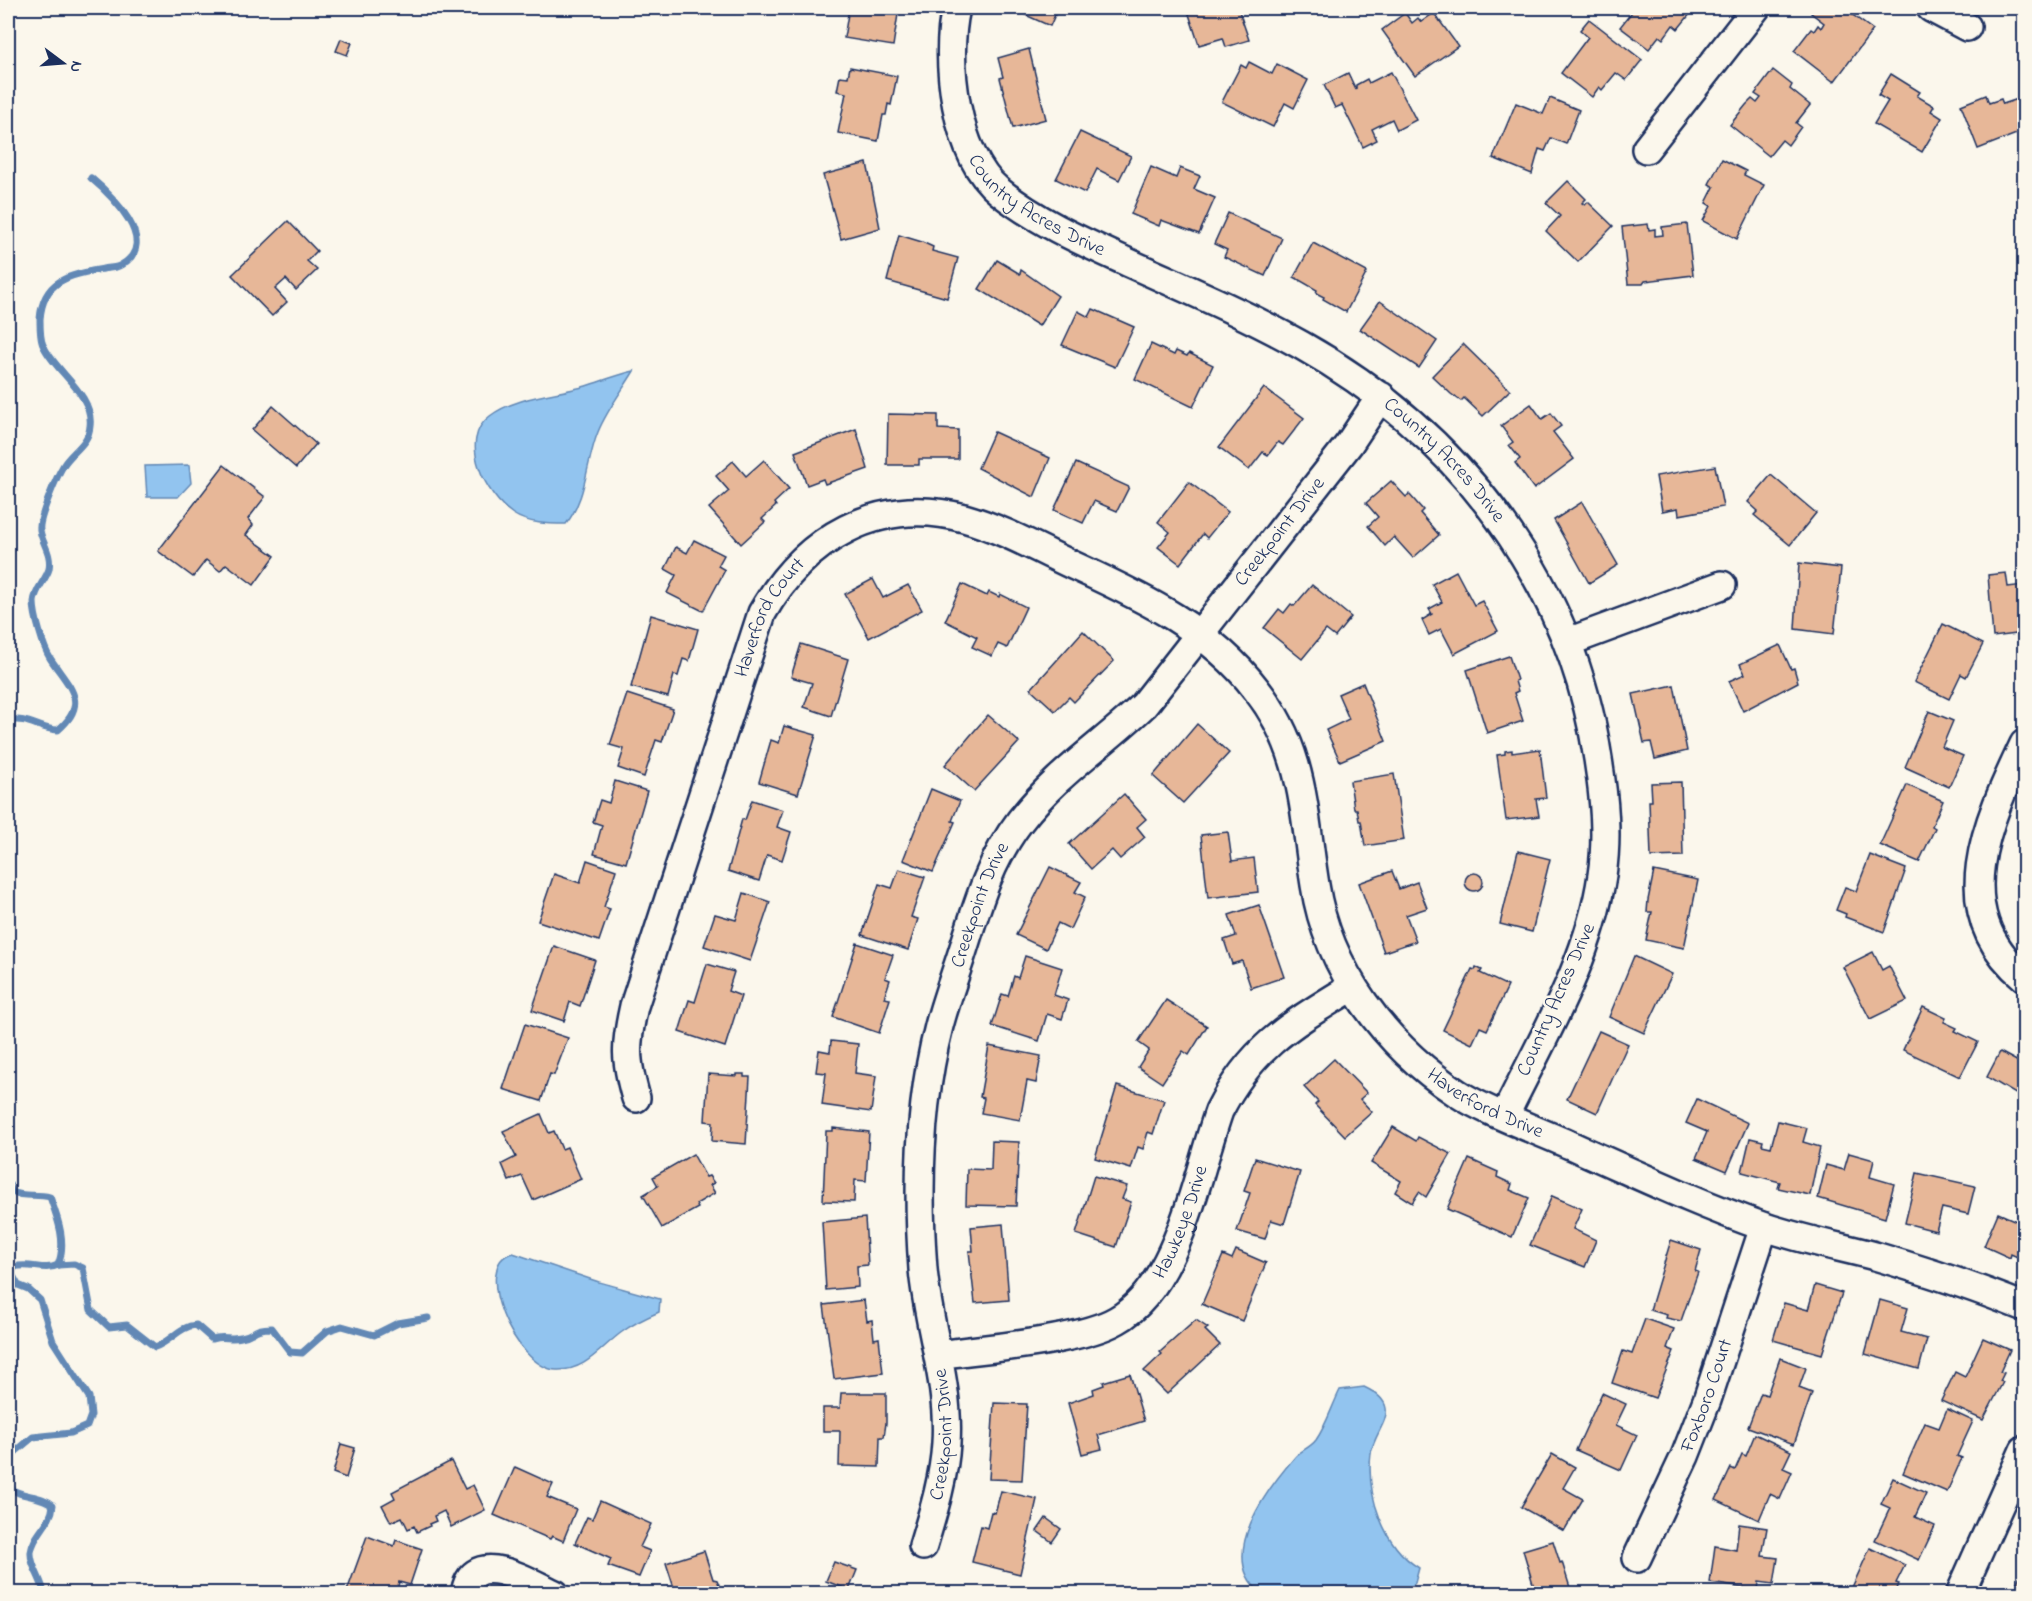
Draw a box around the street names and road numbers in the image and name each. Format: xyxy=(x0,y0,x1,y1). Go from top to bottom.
street label: Country Acres Drive xyxy=(960,149,1110,265)
street label: Country Acres Drive xyxy=(1377,391,1512,529)
street label: Creekpoint Drive xyxy=(1228,471,1332,593)
street label: Haverford Court xyxy=(727,551,812,681)
street label: Creekpoint Drive xyxy=(944,837,1017,972)
street label: Country Acres Drive xyxy=(1510,919,1604,1081)
street label: Haverford Drive xyxy=(1420,1061,1548,1146)
street label: Hawkeye Drive xyxy=(1146,1162,1216,1285)
street label: Foxboro Court xyxy=(1673,1335,1741,1458)
street label: Creekpoint Drive xyxy=(922,1367,961,1503)

